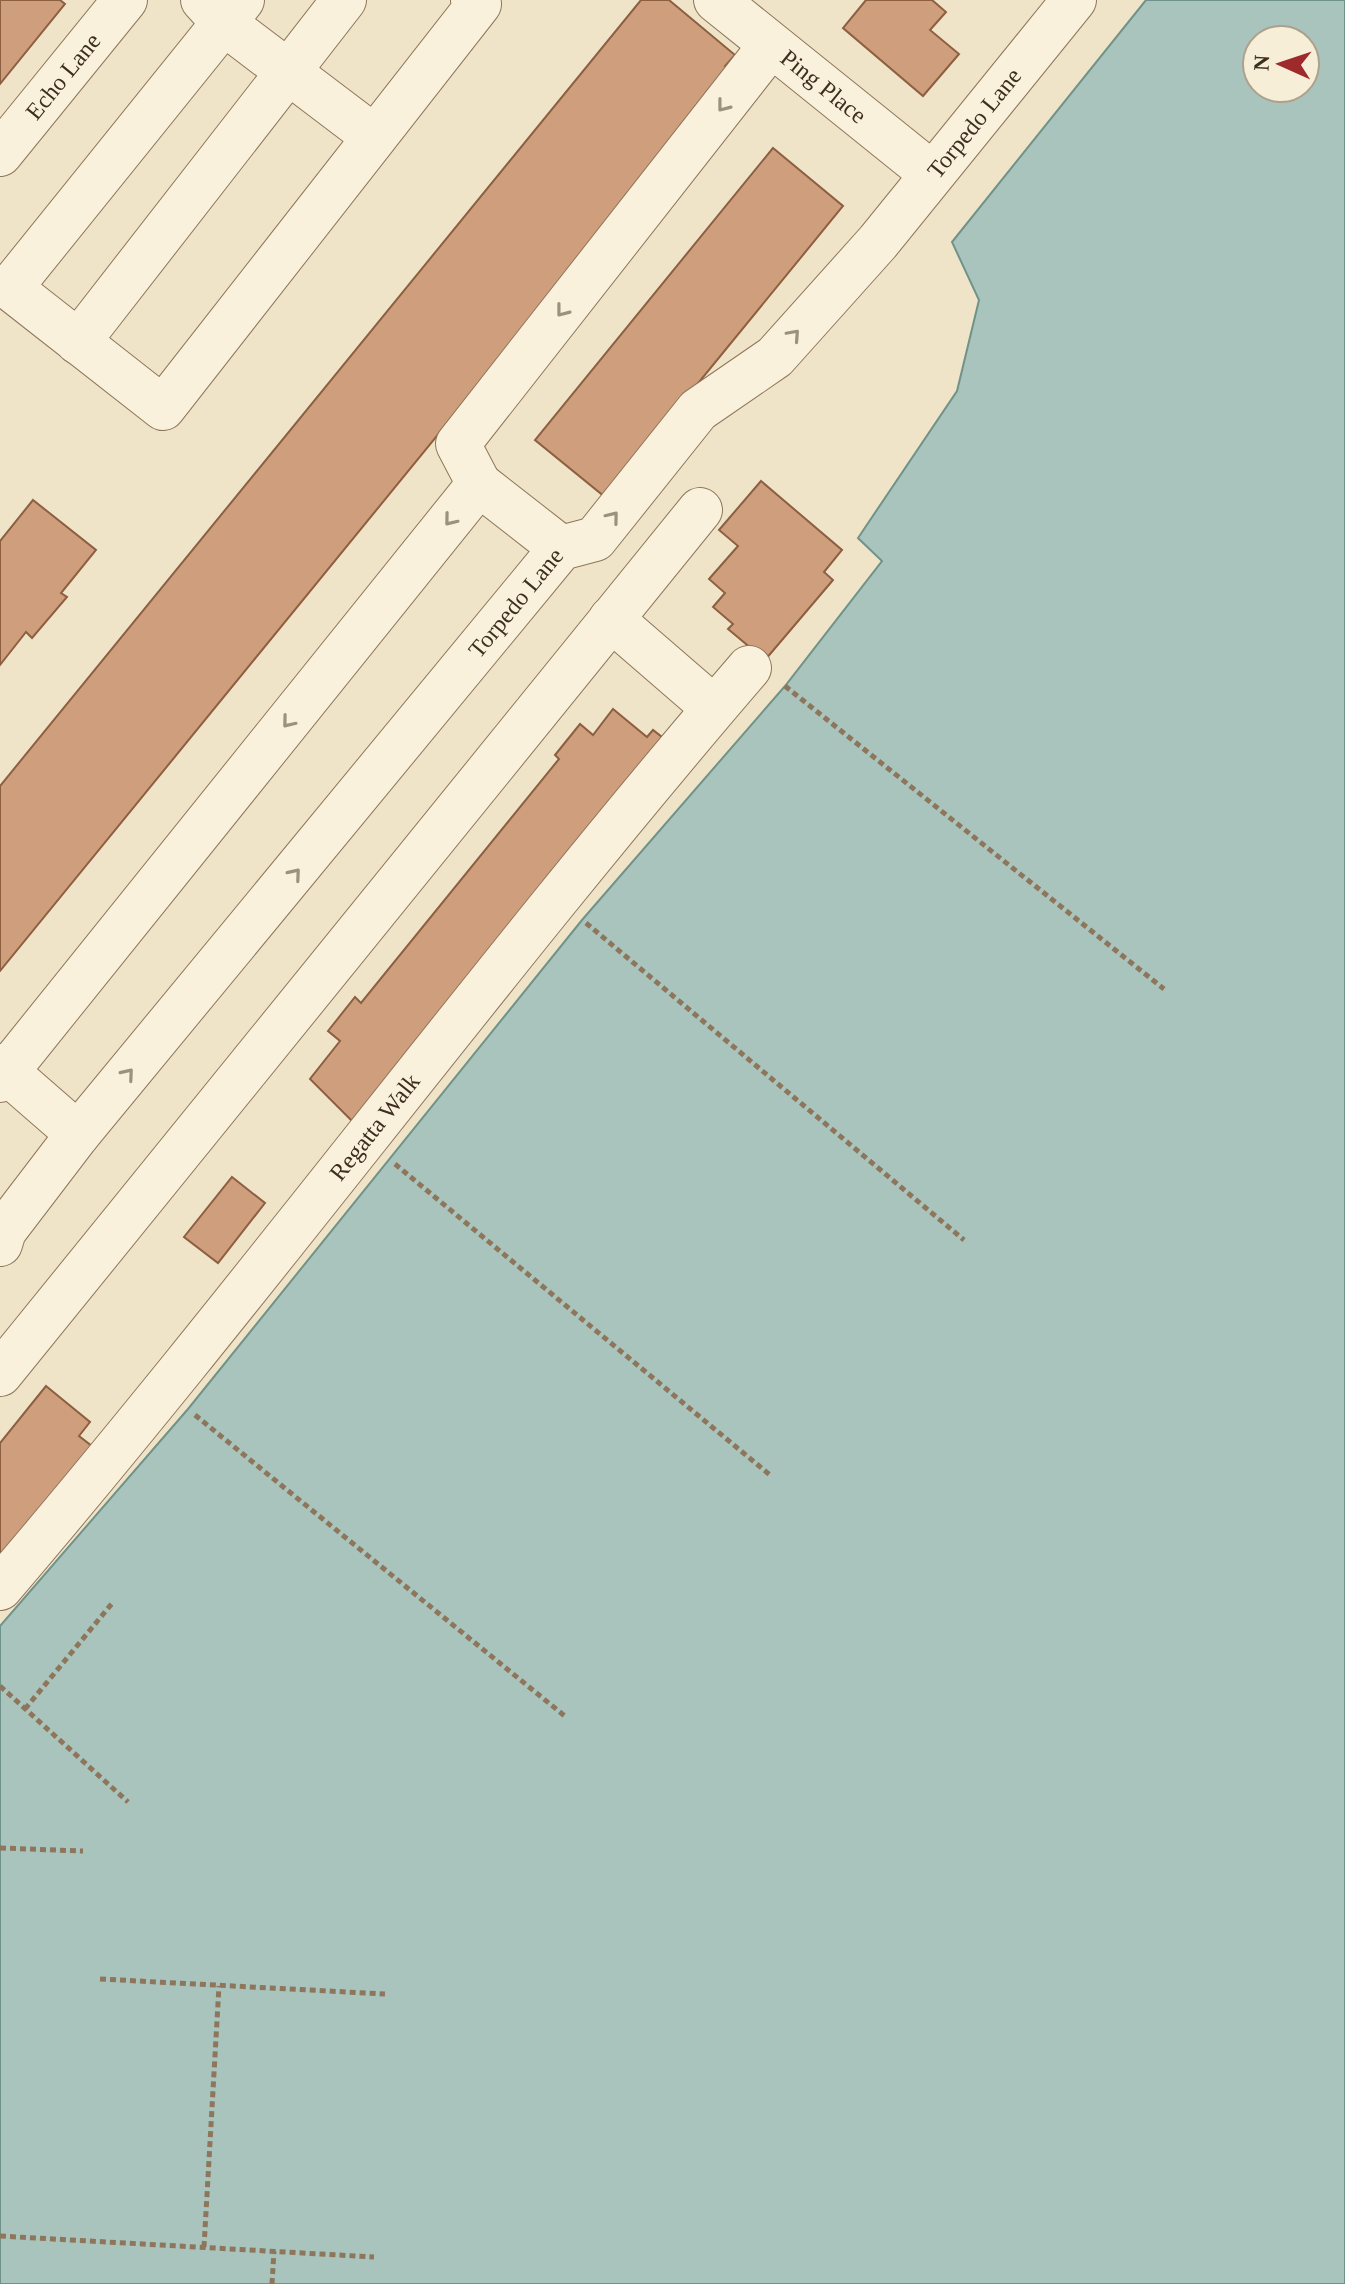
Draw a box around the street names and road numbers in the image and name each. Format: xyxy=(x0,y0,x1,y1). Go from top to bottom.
street label: Echo Lane xyxy=(20,28,106,125)
street label: Ping Place xyxy=(776,44,871,129)
street label: Torpedo Lane xyxy=(922,63,1026,183)
street label: Torpedo Lane xyxy=(463,543,568,663)
street label: Regatta Walk xyxy=(324,1068,425,1186)

